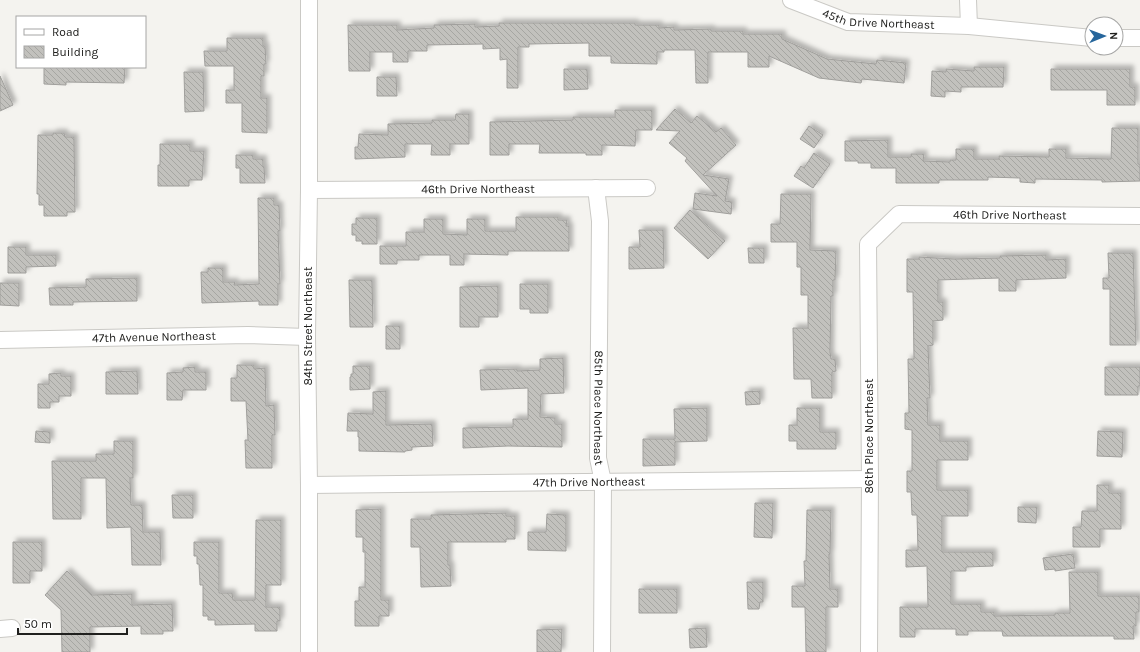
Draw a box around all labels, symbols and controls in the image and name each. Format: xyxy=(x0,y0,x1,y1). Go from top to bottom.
street label: 45th Drive Northeast xyxy=(820,6,935,32)
legend xyxy=(16,16,146,68)
north arrow xyxy=(1084,16,1124,56)
text: Road xyxy=(52,25,80,39)
text: N xyxy=(1107,32,1120,40)
text: Building xyxy=(52,45,99,59)
street label: 46th Drive Northeast xyxy=(421,182,535,196)
street label: 46th Drive Northeast xyxy=(953,207,1067,222)
street label: 84th Street Northeast xyxy=(301,266,315,385)
street label: 47th Avenue Northeast xyxy=(92,329,217,345)
street label: 85th Place Northeast xyxy=(591,350,606,467)
street label: 86th Place Northeast xyxy=(862,378,876,494)
street label: 47th Drive Northeast xyxy=(533,474,646,490)
scale bar xyxy=(18,610,127,636)
text: 50 m xyxy=(24,617,52,631)

